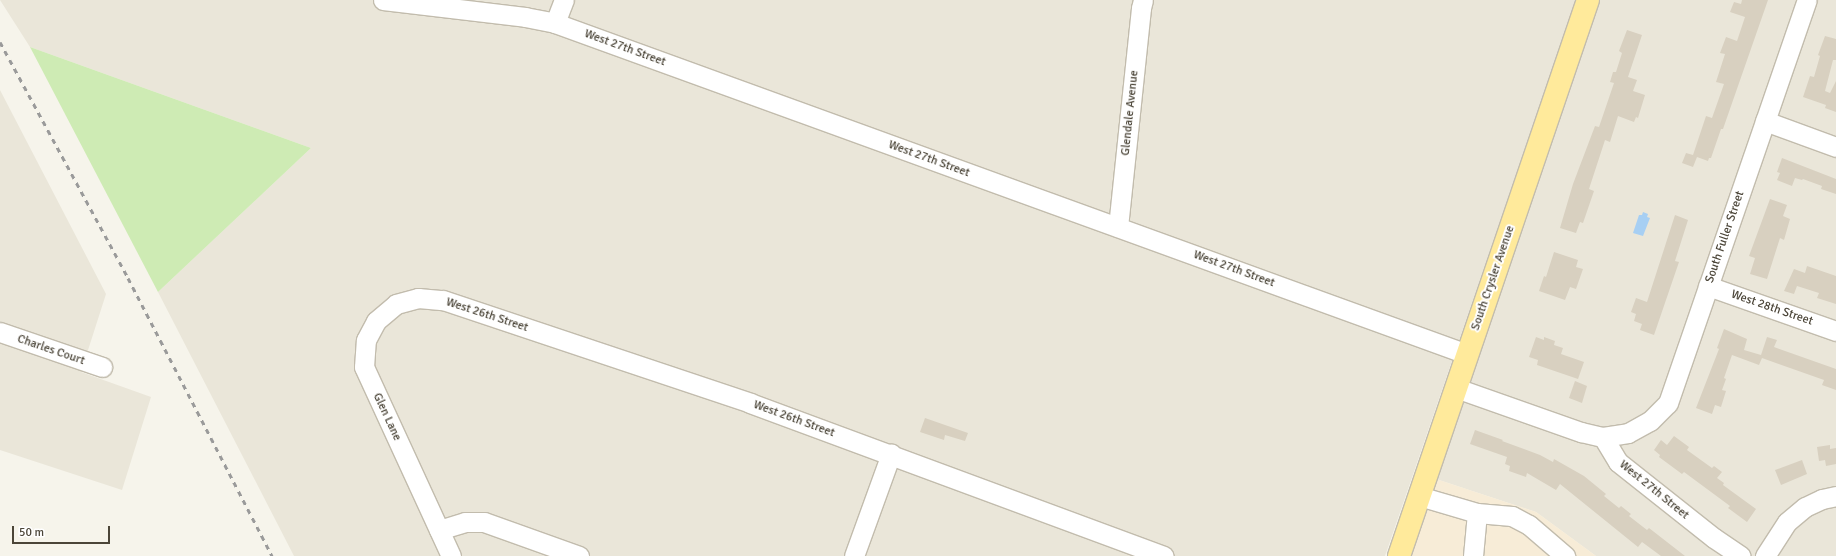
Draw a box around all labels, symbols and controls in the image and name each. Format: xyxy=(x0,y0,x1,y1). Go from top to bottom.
street label: West 27th Street xyxy=(582,27,668,69)
street label: Glendale Avenue xyxy=(1118,70,1142,156)
street label: West 27th Street xyxy=(886,138,972,180)
street label: South Fuller Street xyxy=(1702,189,1748,285)
street label: South Crysler Avenue xyxy=(1468,224,1518,332)
street label: West 27th Street xyxy=(1191,248,1277,290)
street label: West 28th Street xyxy=(1729,287,1815,329)
street label: West 26th Street xyxy=(444,295,530,335)
street label: Charles Court xyxy=(15,332,87,368)
street label: Glen Lane xyxy=(370,391,404,443)
street label: West 26th Street xyxy=(751,398,837,440)
street label: West 27th Street xyxy=(1616,458,1692,522)
scale bar xyxy=(14,518,112,544)
text: 50 m xyxy=(19,525,44,540)

